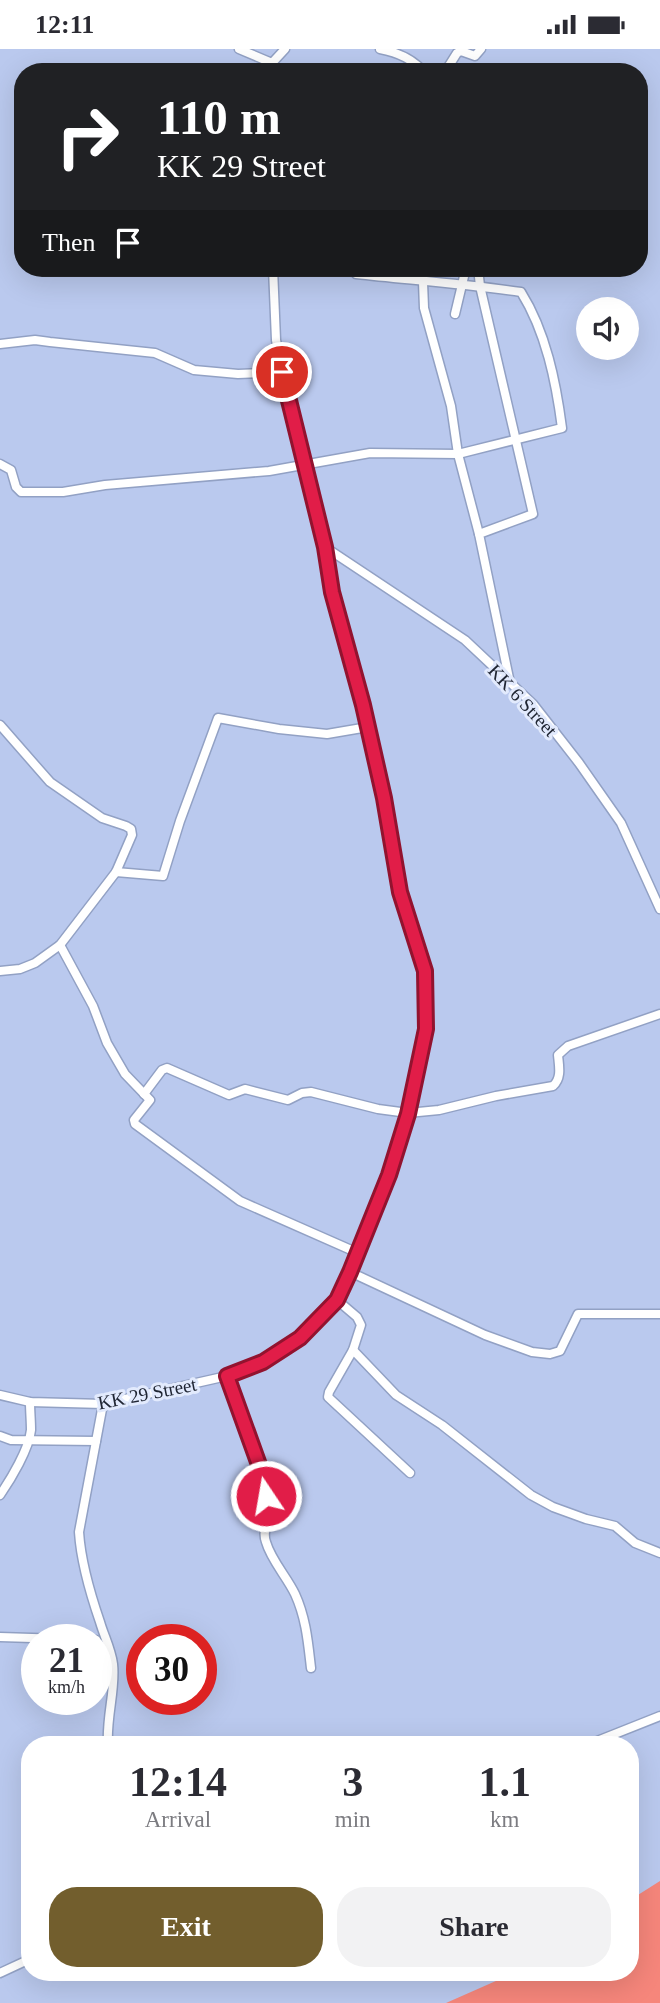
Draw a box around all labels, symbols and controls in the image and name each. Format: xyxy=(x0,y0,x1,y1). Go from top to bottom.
text: 12:11 xyxy=(35,10,94,39)
text: 110 m xyxy=(157,90,281,145)
icon: right xyxy=(42,91,133,182)
text: KK 29 Street xyxy=(157,148,326,184)
icon: arrive xyxy=(109,224,147,262)
text: Then xyxy=(42,228,95,257)
map controls xyxy=(576,297,639,360)
button: sound xyxy=(576,297,639,360)
pin xyxy=(252,342,312,402)
icon: arrive xyxy=(263,353,301,391)
street label: KK 6 Street xyxy=(484,660,562,741)
street label: KK 29 Street xyxy=(96,1373,199,1413)
position arrow xyxy=(229,1459,303,1533)
speed limit sign: 30 xyxy=(126,1624,217,1715)
text: 21 xyxy=(49,1641,84,1680)
text: km/h xyxy=(48,1677,85,1697)
text: 12:14 xyxy=(129,1759,227,1805)
text: 3 xyxy=(342,1759,363,1805)
text: 1.1 xyxy=(479,1759,531,1805)
text: Arrival xyxy=(145,1807,211,1832)
text: min xyxy=(335,1807,371,1832)
text: km xyxy=(490,1807,519,1832)
button: Exit xyxy=(49,1887,323,1967)
button: Share xyxy=(337,1887,611,1967)

